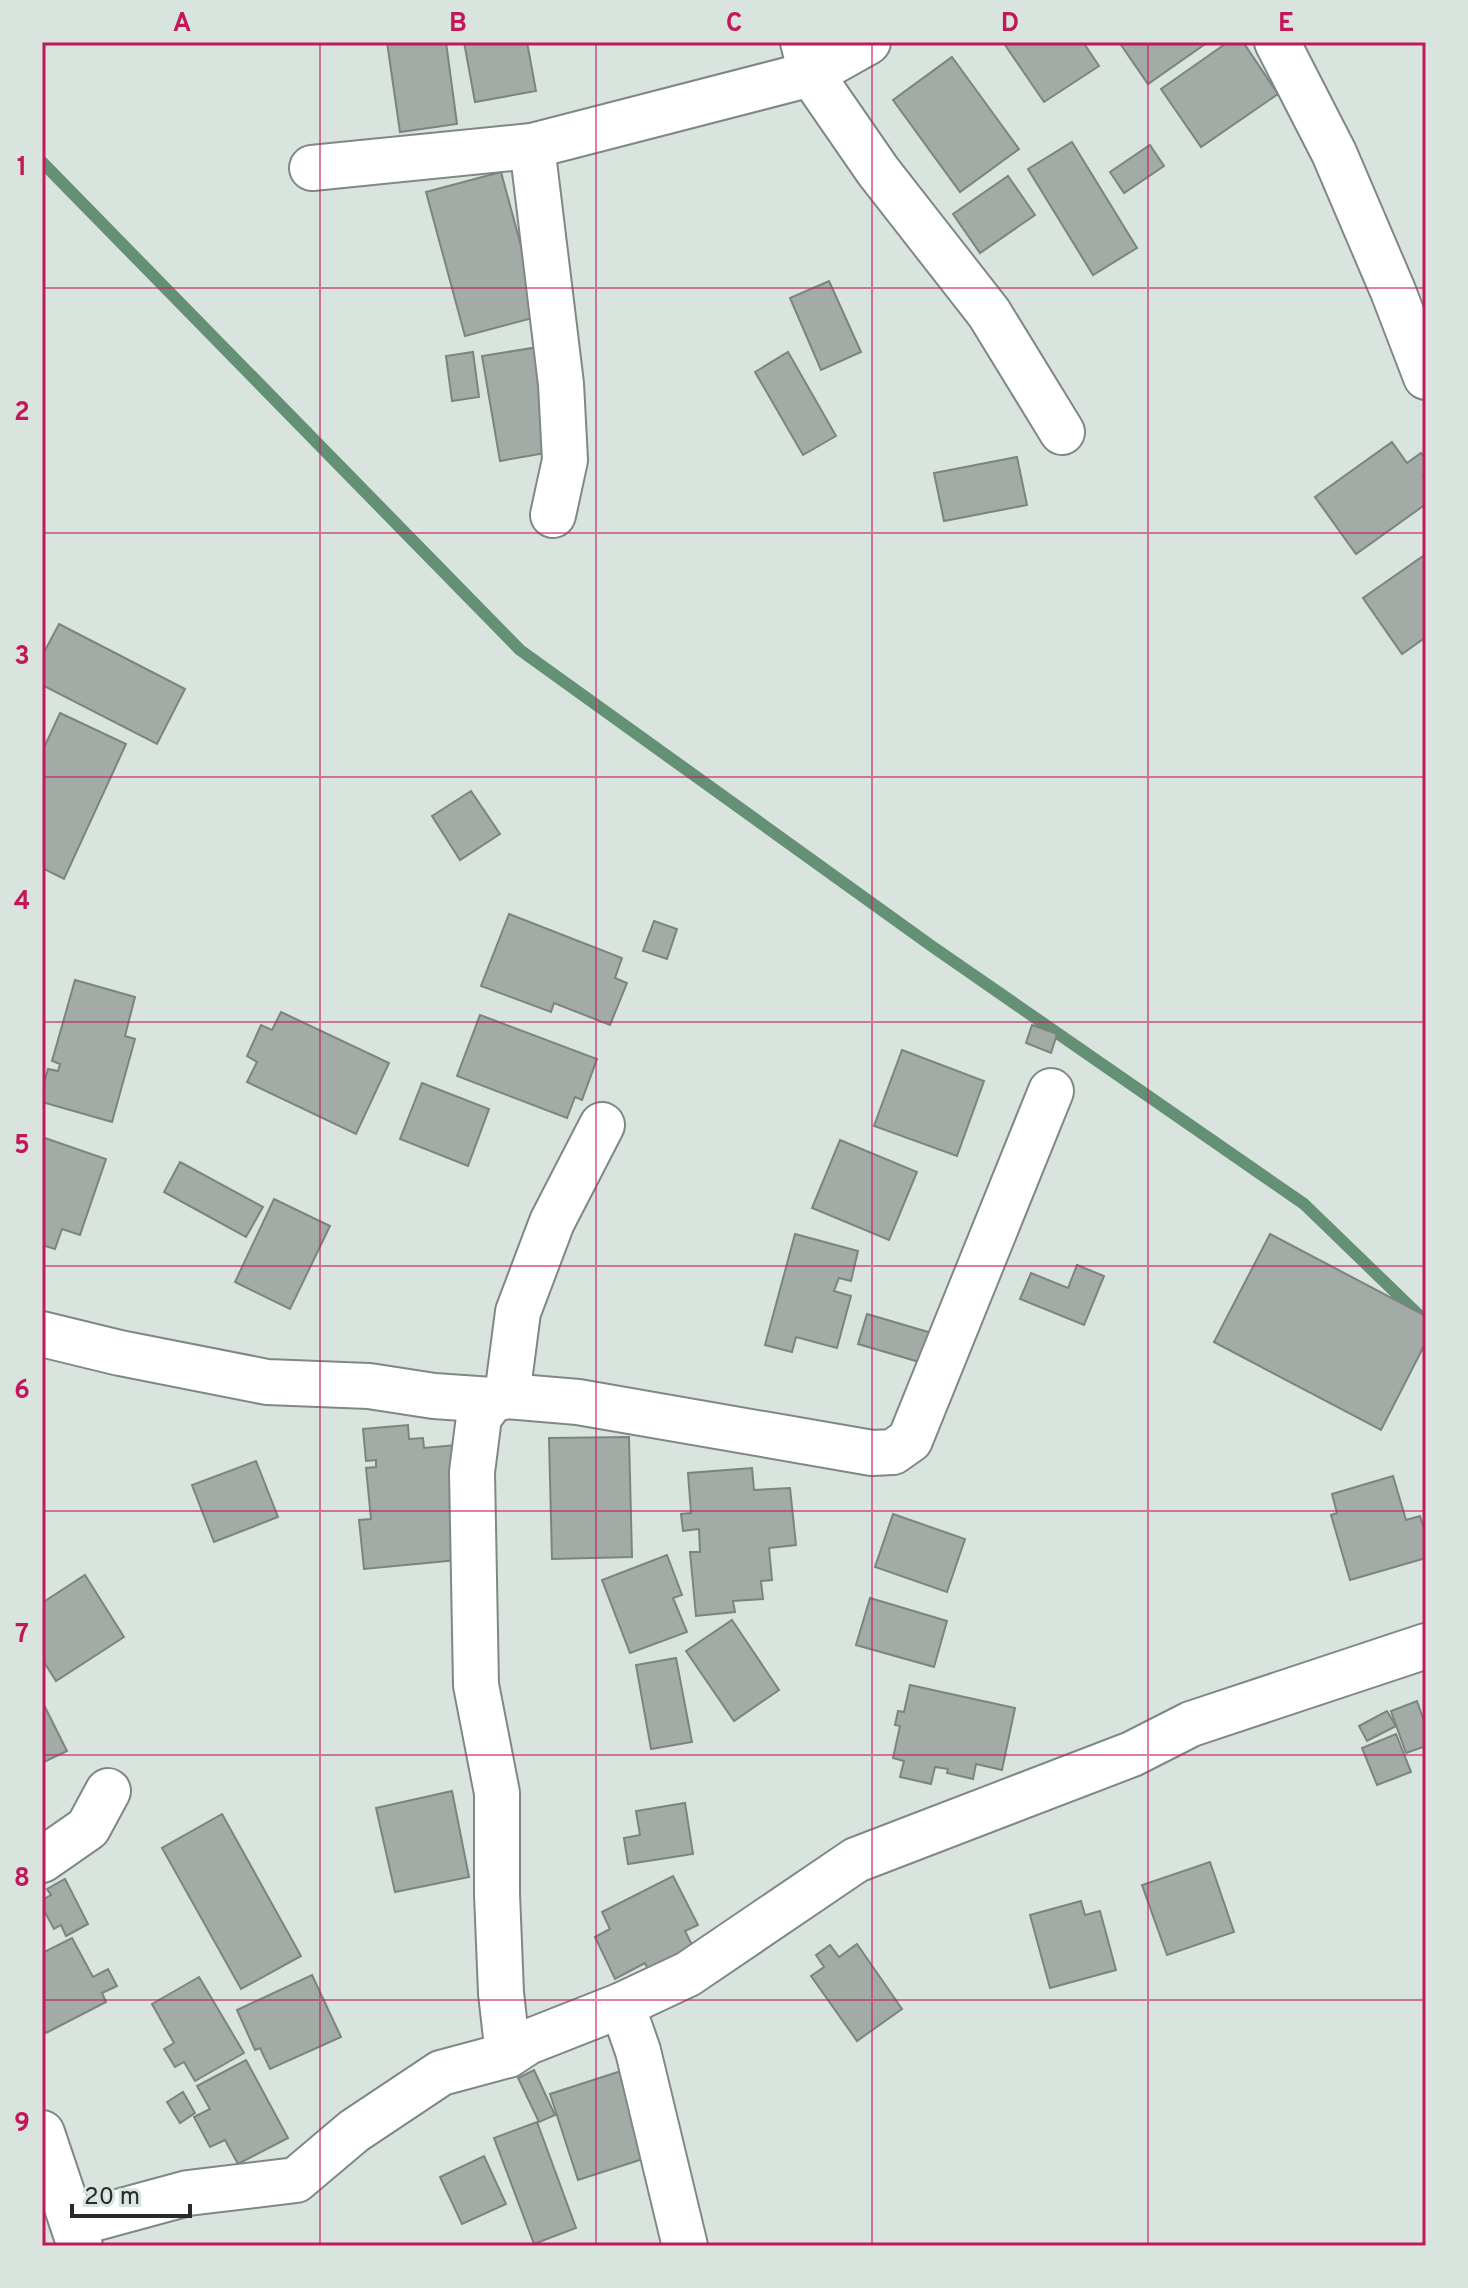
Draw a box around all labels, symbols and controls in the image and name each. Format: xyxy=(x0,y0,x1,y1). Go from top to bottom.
text: A xyxy=(173,8,191,41)
text: B xyxy=(449,8,467,41)
text: C xyxy=(726,8,742,41)
text: D xyxy=(1001,8,1019,41)
text: E xyxy=(1278,8,1294,41)
text: 1 xyxy=(17,152,27,185)
text: 2 xyxy=(14,397,30,430)
text: 3 xyxy=(14,641,30,674)
text: 4 xyxy=(14,886,30,919)
text: 5 xyxy=(14,1130,30,1163)
text: 6 xyxy=(14,1375,30,1408)
text: 7 xyxy=(15,1619,29,1652)
text: 8 xyxy=(14,1863,30,1896)
text: 9 xyxy=(14,2108,30,2141)
scale bar xyxy=(72,2168,190,2218)
text: 20 m xyxy=(84,2183,140,2213)

